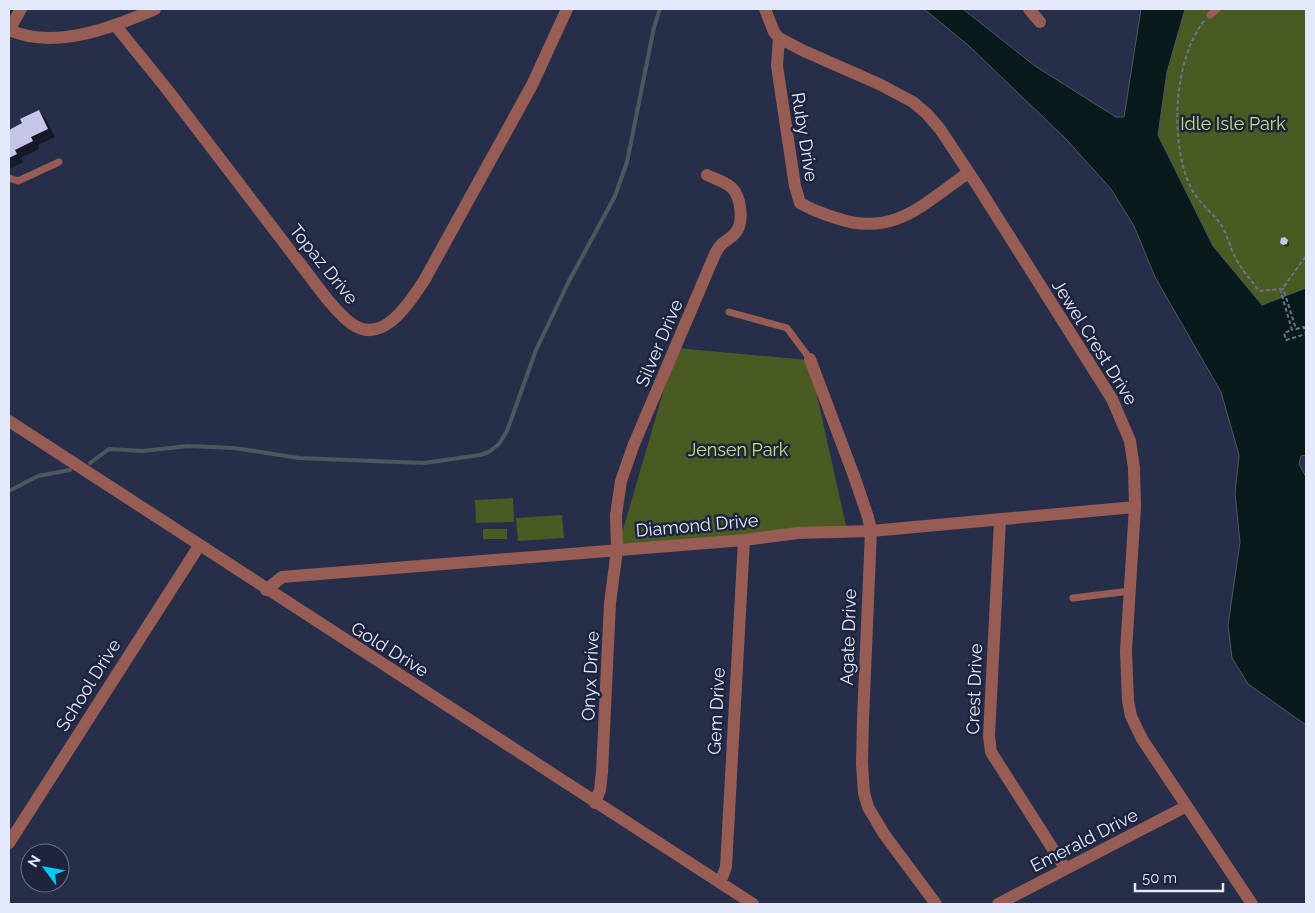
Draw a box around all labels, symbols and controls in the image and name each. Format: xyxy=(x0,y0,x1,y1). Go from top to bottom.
street label: Ruby Drive xyxy=(788,91,822,183)
park label: Idle Isle Park xyxy=(1180,113,1286,134)
street label: Topaz Drive xyxy=(285,220,363,309)
street label: Jewel Crest Drive xyxy=(1048,275,1142,409)
street label: Silver Drive xyxy=(631,296,687,390)
park label: Jensen Park xyxy=(688,439,789,460)
street label: Diamond Drive xyxy=(635,509,760,541)
street label: Agate Drive xyxy=(836,588,860,686)
street label: Gold Drive xyxy=(347,617,433,681)
street label: Onyx Drive xyxy=(577,630,603,722)
street label: School Drive xyxy=(51,635,125,735)
street label: Crest Drive xyxy=(962,643,986,735)
street label: Gem Drive xyxy=(703,666,729,755)
street label: Emerald Drive xyxy=(1027,804,1142,876)
north arrow xyxy=(20,843,70,893)
text: N xyxy=(24,852,44,870)
scale bar xyxy=(1135,860,1222,892)
text: 50 m xyxy=(1142,869,1177,887)

